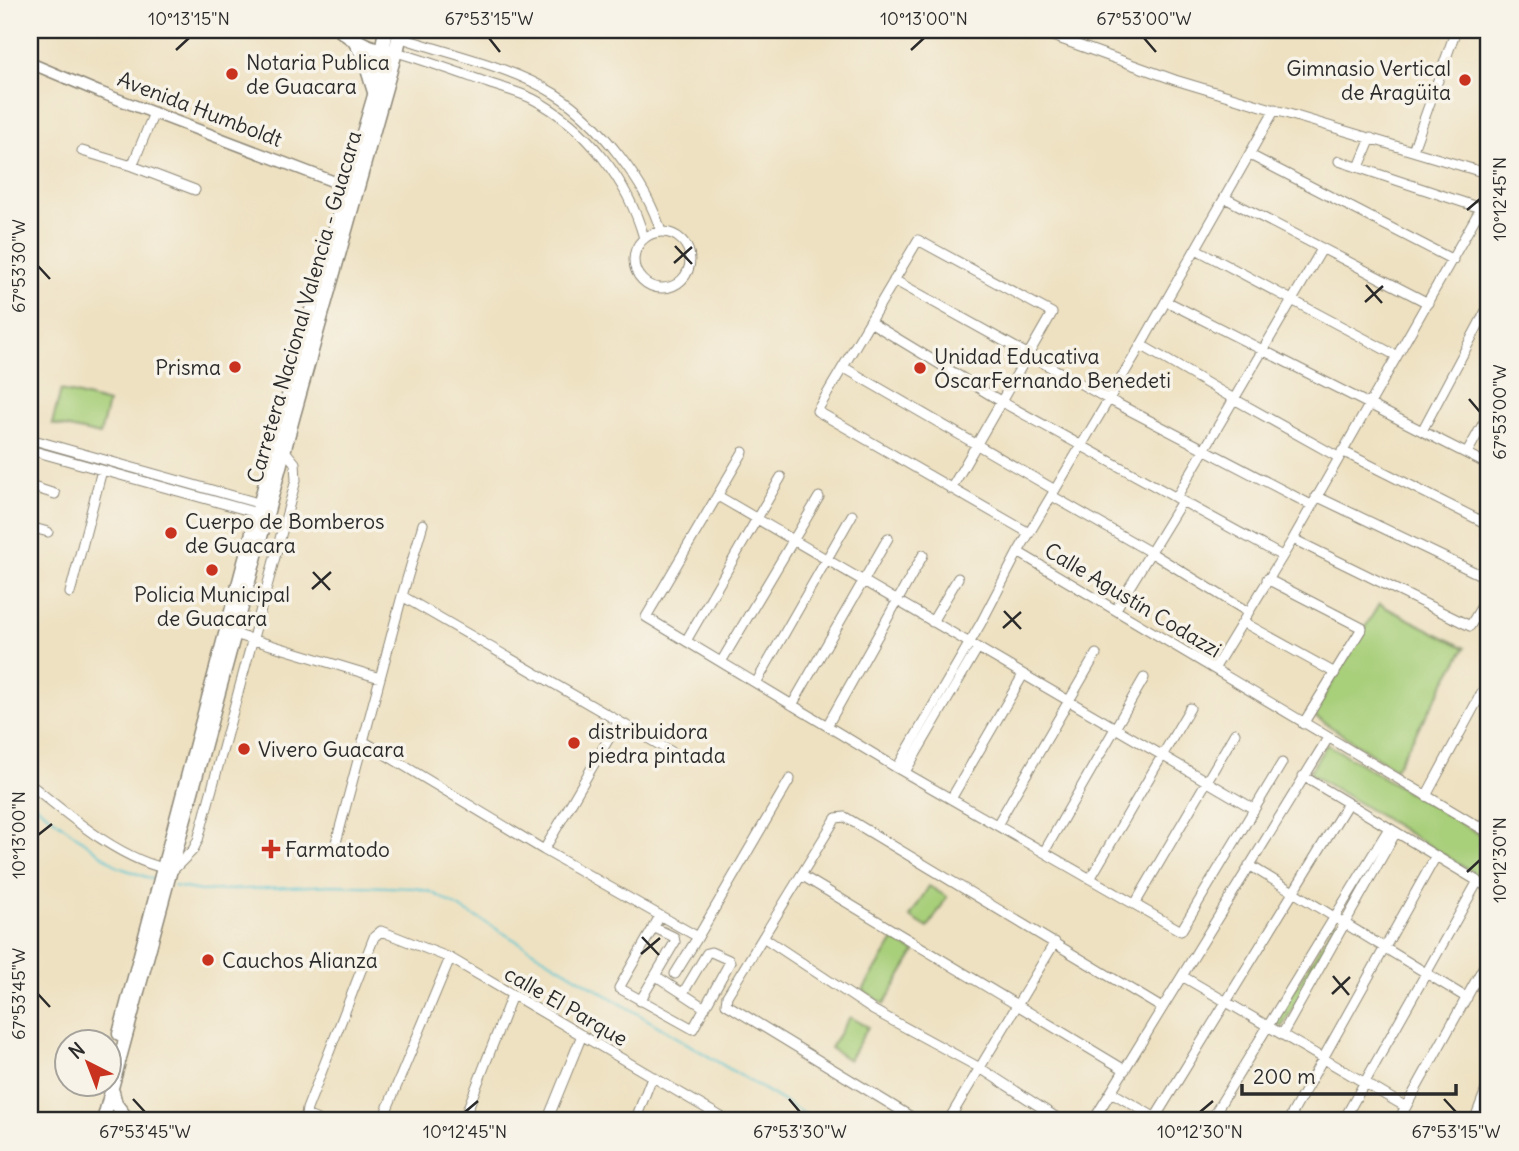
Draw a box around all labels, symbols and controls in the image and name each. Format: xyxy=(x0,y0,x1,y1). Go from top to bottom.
text: 10°13'15"N xyxy=(148,7,230,30)
text: 67°53'15"W xyxy=(444,7,534,30)
text: 10°13'00"N xyxy=(880,7,968,30)
text: 67°53'00"W xyxy=(1096,7,1192,30)
place label: Notaria Publica de Guacara xyxy=(246,49,390,100)
place label: Gimnasio Vertical de Aragüita xyxy=(1286,55,1451,106)
street label: Avenida Humboldt xyxy=(114,65,286,153)
marker: Notaria Publica de Guacara xyxy=(224,66,240,82)
marker: Gimnasio Vertical de Aragüita xyxy=(1457,72,1473,88)
street label: Carretera Nacional Valencia - Guacara xyxy=(241,128,367,486)
text: 10°12'45"N xyxy=(1488,157,1511,241)
text: 67°53'30"W xyxy=(7,219,30,313)
place label: Unidad Educativa ÓscarFernando Benedeti xyxy=(934,343,1171,394)
place label: Prisma xyxy=(155,354,221,381)
marker: Prisma xyxy=(227,359,243,375)
marker: Unidad Educativa ÓscarFernando Benedeti xyxy=(912,360,928,376)
text: 67°53'00"W xyxy=(1488,364,1511,460)
place label: Cuerpo de Bomberos de Guacara xyxy=(185,508,385,559)
marker: Cuerpo de Bomberos de Guacara xyxy=(163,525,179,541)
street label: Calle Agustín Codazzi xyxy=(1040,536,1226,664)
marker: Policia Municipal de Guacara xyxy=(204,562,220,578)
place label: Policia Municipal de Guacara xyxy=(134,581,290,632)
place label: distribuidora piedra pintada xyxy=(588,718,726,769)
marker: distribuidora piedra pintada xyxy=(566,735,582,751)
place label: Vivero Guacara xyxy=(258,736,405,763)
marker: Vivero Guacara xyxy=(236,741,252,757)
text: 10°13'00"N xyxy=(7,791,30,879)
text: 10°12'30"N xyxy=(1488,817,1511,903)
place label: Farmatodo xyxy=(285,836,390,863)
marker: Farmatodo xyxy=(263,841,279,857)
place label: Cauchos Alianza xyxy=(222,947,378,974)
text: 67°53'45"W xyxy=(7,948,30,1040)
marker: Cauchos Alianza xyxy=(200,952,216,968)
street label: calle El Parque xyxy=(500,960,632,1052)
north arrow xyxy=(52,1028,122,1098)
text: N xyxy=(64,1037,90,1064)
scale bar xyxy=(1242,1053,1456,1097)
text: 200 m xyxy=(1253,1063,1316,1090)
text: 67°53'45"W xyxy=(99,1120,191,1143)
text: 10°12'45"N xyxy=(423,1120,507,1143)
text: 67°53'30"W xyxy=(753,1120,847,1143)
text: 10°12'30"N xyxy=(1157,1120,1243,1143)
text: 67°53'15"W xyxy=(1411,1120,1501,1143)

